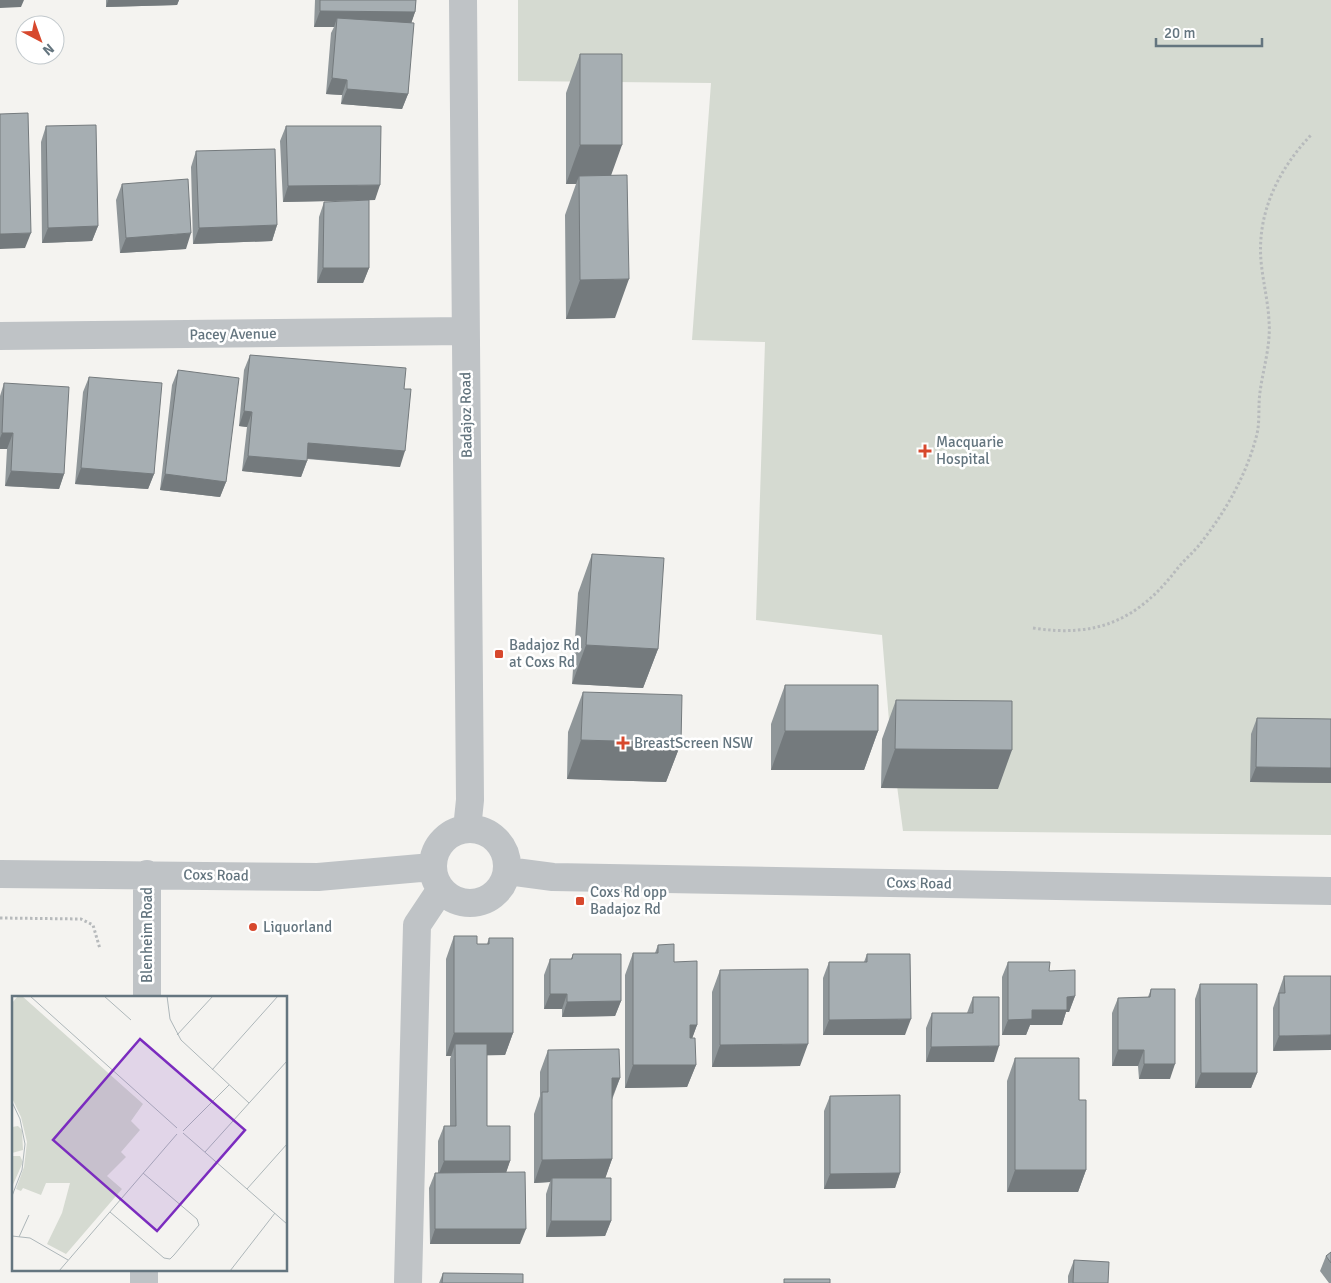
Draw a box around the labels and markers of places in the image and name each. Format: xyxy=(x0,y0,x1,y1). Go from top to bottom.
place label: Macquarie Hospital xyxy=(936,433,1004,468)
marker: Macquarie Hospital xyxy=(918,444,932,458)
place label: Badajoz Rd at Coxs Rd xyxy=(509,636,580,671)
marker: Badajoz Rd at Coxs Rd xyxy=(493,648,505,660)
place label: BreastScreen NSW xyxy=(634,734,753,752)
marker: BreastScreen NSW xyxy=(616,736,630,750)
place label: Coxs Rd opp Badajoz Rd xyxy=(590,883,667,918)
marker: Coxs Rd opp Badajoz Rd xyxy=(574,895,586,907)
place label: Liquorland xyxy=(263,918,332,936)
marker: Liquorland xyxy=(247,921,259,933)

